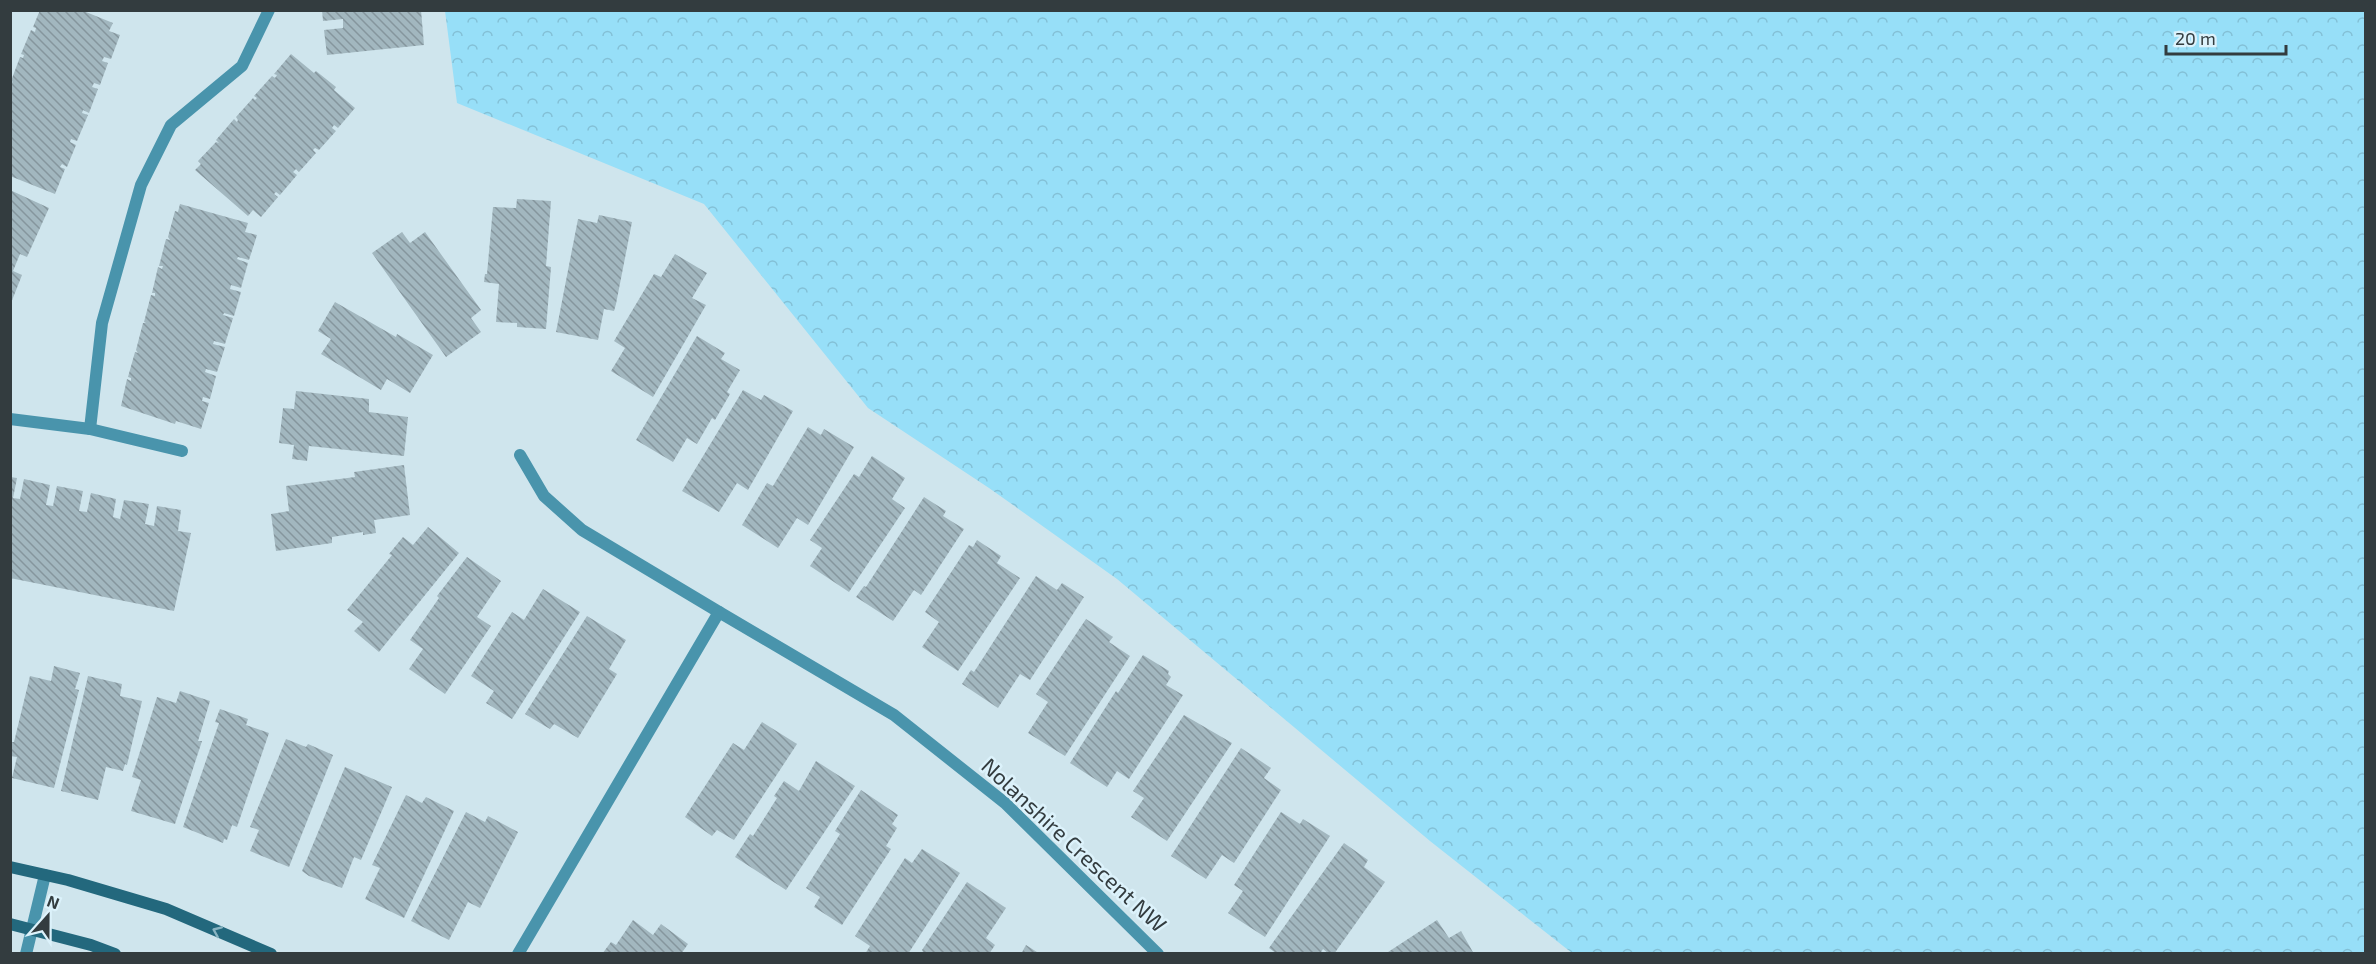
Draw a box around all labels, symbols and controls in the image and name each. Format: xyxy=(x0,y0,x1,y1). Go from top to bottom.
scale bar xyxy=(2166,18,2286,56)
text: 20 m xyxy=(2175,27,2216,49)
street label: Nolanshire Crescent NW xyxy=(977,752,1172,937)
north arrow xyxy=(18,886,78,946)
text: N xyxy=(45,891,62,912)
one-way arrow xyxy=(212,926,223,938)

